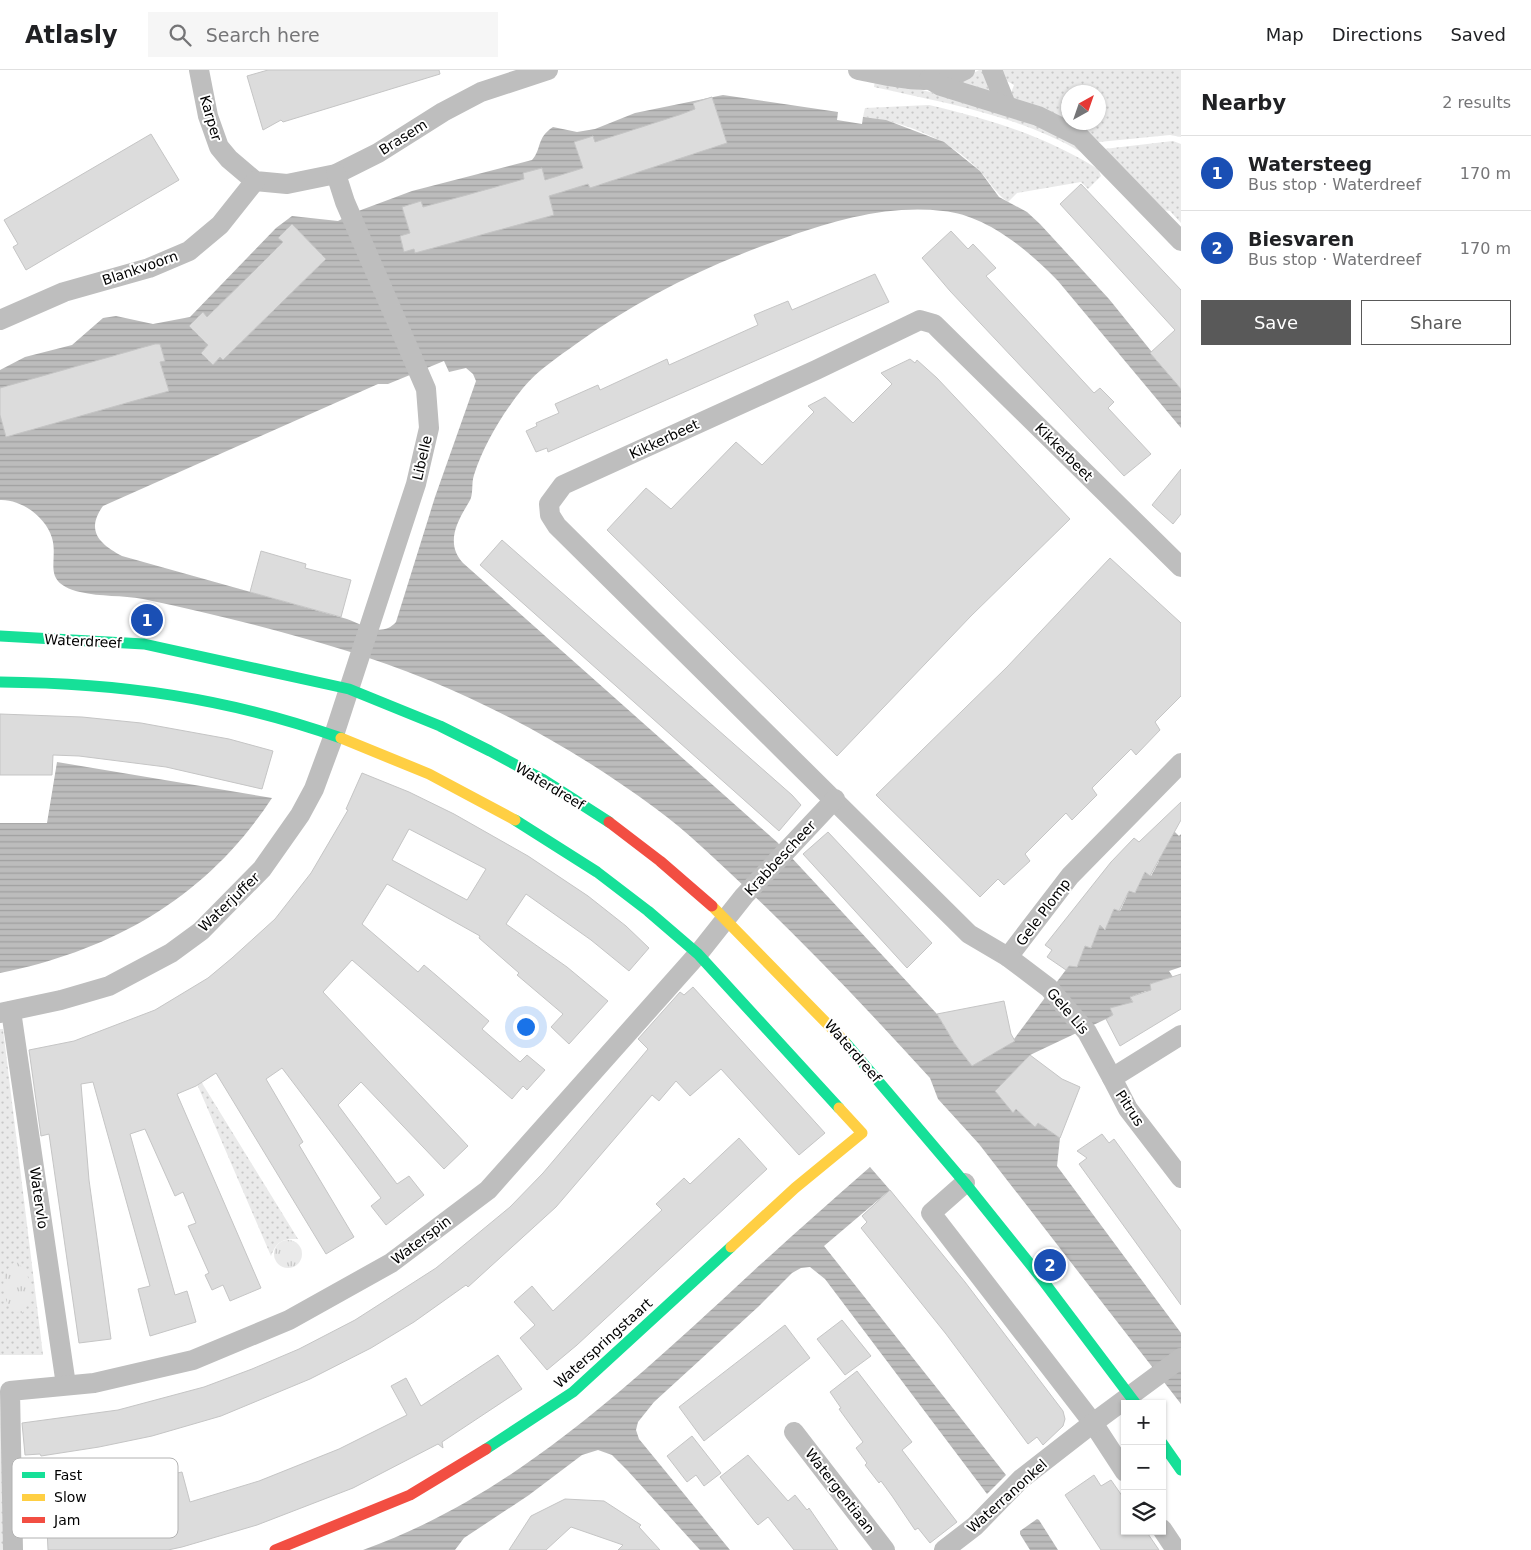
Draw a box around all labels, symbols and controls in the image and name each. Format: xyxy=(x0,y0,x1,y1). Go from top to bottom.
search box xyxy=(148,12,498,57)
text: Atlasly xyxy=(25,21,118,49)
icon: search xyxy=(166,21,194,49)
text: Search here xyxy=(206,24,320,46)
text: Map xyxy=(1266,24,1304,45)
text: Directions xyxy=(1332,24,1422,45)
text: Saved xyxy=(1450,24,1506,45)
north arrow xyxy=(1061,85,1106,130)
text: Nearby xyxy=(1201,91,1286,115)
street label: Karper xyxy=(197,93,225,143)
text: 2 results xyxy=(1442,93,1511,112)
street label: Brasem xyxy=(376,116,430,158)
text: Watersteeg xyxy=(1248,153,1372,175)
text: 1 xyxy=(1211,164,1223,183)
text: 170 m xyxy=(1460,164,1511,183)
text: Bus stop · Waterdreef xyxy=(1248,175,1421,194)
text: Biesvaren xyxy=(1248,228,1354,250)
text: 2 xyxy=(1211,239,1223,258)
text: 170 m xyxy=(1460,239,1511,258)
street label: Blankvoorn xyxy=(100,248,180,288)
text: Bus stop · Waterdreef xyxy=(1248,250,1421,269)
button: Save xyxy=(1201,300,1351,345)
button: Share xyxy=(1361,300,1511,345)
street label: Kikkerbeet xyxy=(627,416,702,462)
street label: Kikkerbeet xyxy=(1032,420,1096,484)
street label: Libelle xyxy=(409,434,435,482)
pin: 1 xyxy=(131,601,163,639)
street label: Waterdreef xyxy=(44,631,123,651)
street label: Waterdreef xyxy=(513,759,588,813)
street label: Krabbescheer xyxy=(741,817,819,899)
street label: Waterjuffer xyxy=(195,869,263,935)
street label: Gele Plomp xyxy=(1013,875,1073,949)
street label: Gele Lis xyxy=(1044,985,1092,1037)
your location xyxy=(513,1014,539,1040)
street label: Waterdreef xyxy=(821,1016,885,1086)
street label: Pitrus xyxy=(1113,1087,1147,1129)
street label: Watervlo xyxy=(27,1166,51,1230)
street label: Waterspin xyxy=(388,1212,454,1268)
pin: 2 xyxy=(1034,1246,1066,1284)
street label: Waterspringstaart xyxy=(551,1295,656,1391)
map controls xyxy=(1121,1400,1166,1535)
button: + xyxy=(1121,1400,1166,1445)
button: − xyxy=(1121,1445,1166,1490)
street label: Watergentiaan xyxy=(802,1446,878,1536)
street label: Waterranonkel xyxy=(964,1456,1050,1536)
legend xyxy=(12,1458,178,1538)
text: Fast xyxy=(54,1467,83,1483)
text: Slow xyxy=(54,1489,87,1505)
button: layers xyxy=(1121,1490,1166,1535)
text: Jam xyxy=(53,1512,80,1528)

